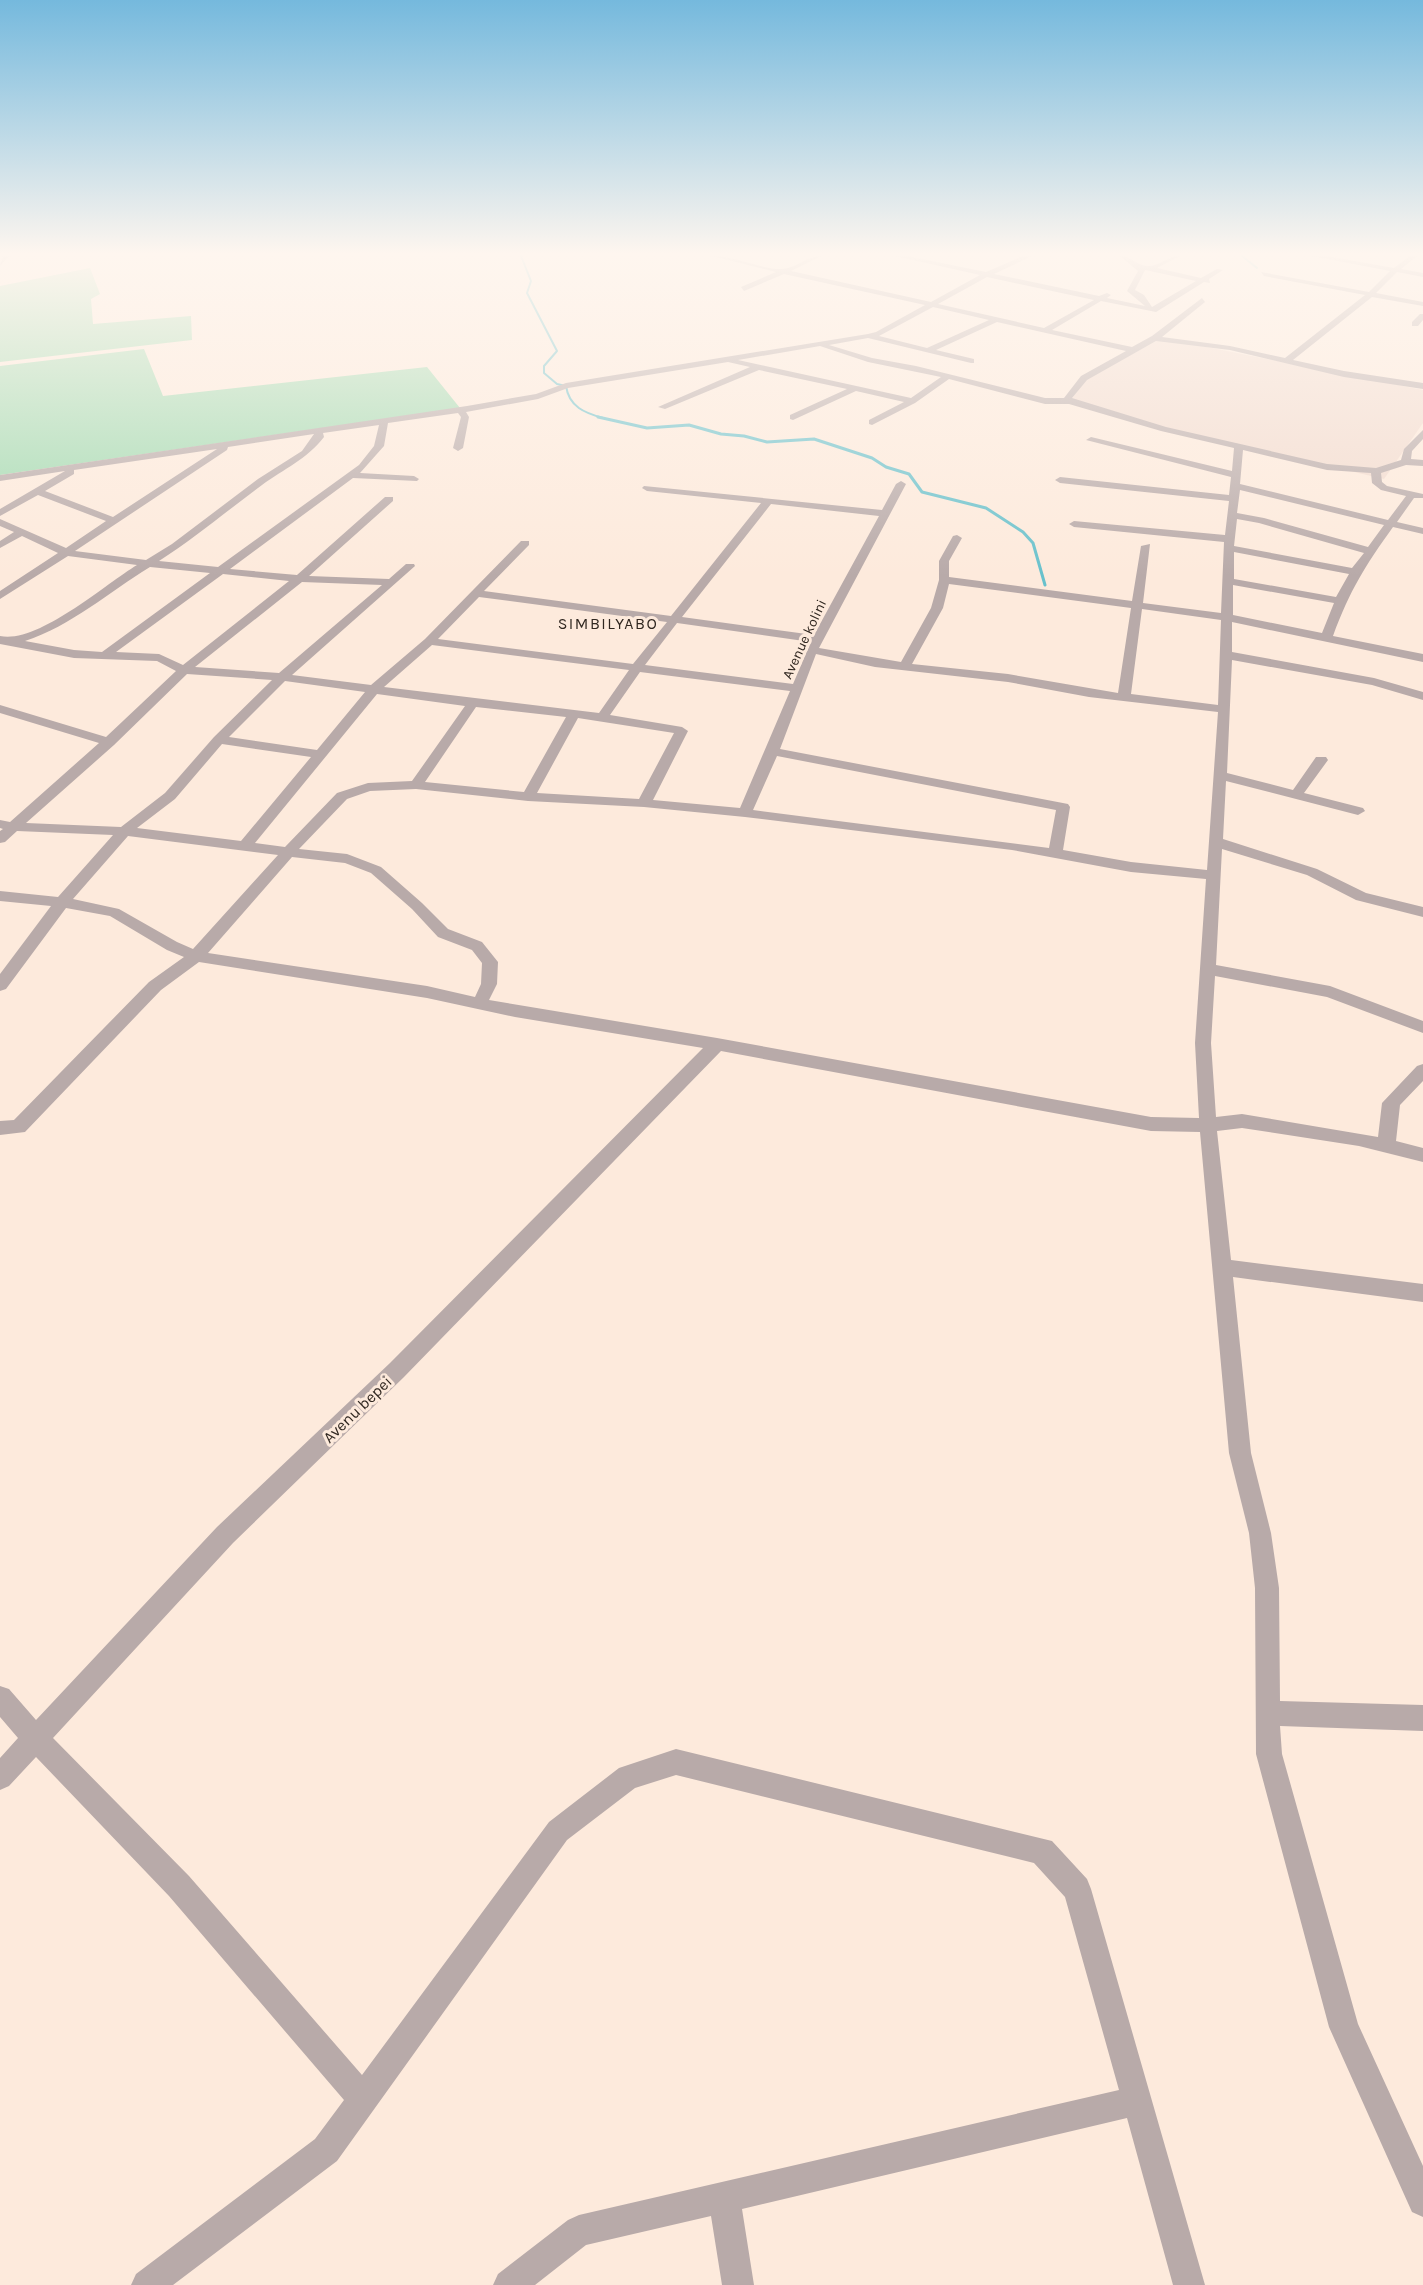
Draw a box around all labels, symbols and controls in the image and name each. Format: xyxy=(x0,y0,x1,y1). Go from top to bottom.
street label: Avenue kolini xyxy=(779,597,830,682)
district label: SIMBILYABO xyxy=(558,614,658,633)
street label: Avenu bepei xyxy=(319,1372,396,1447)

